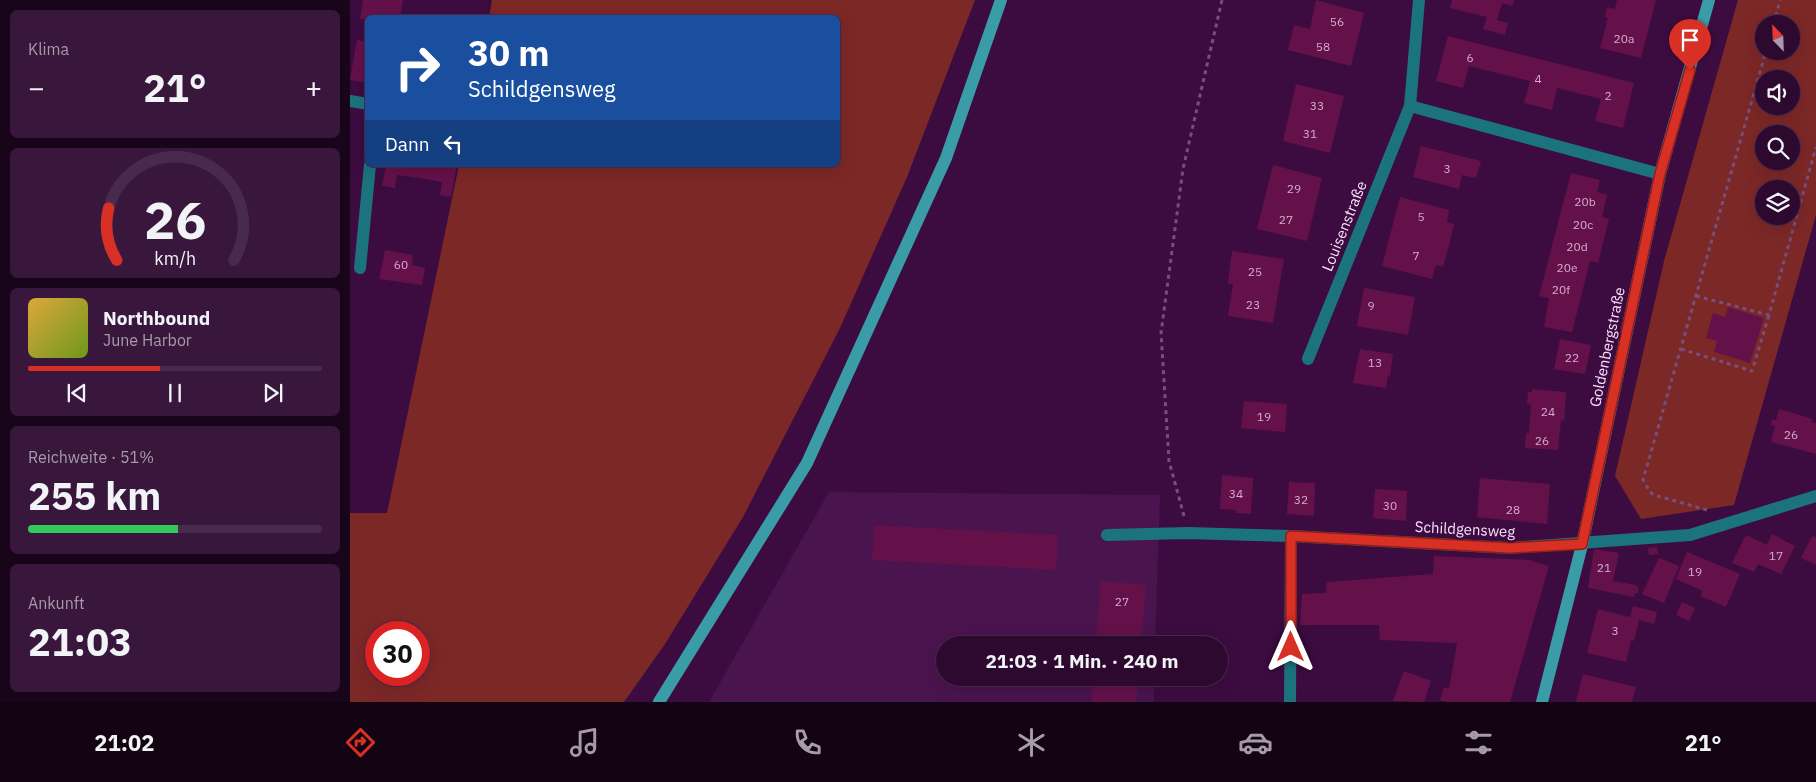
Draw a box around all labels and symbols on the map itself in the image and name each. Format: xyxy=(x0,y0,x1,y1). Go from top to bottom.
house number: 56 xyxy=(1330,14,1344,29)
north arrow xyxy=(1755,15,1800,60)
pin xyxy=(1669,19,1711,70)
house number: 20a xyxy=(1614,31,1635,46)
house number: 58 xyxy=(1316,39,1330,54)
house number: 6 xyxy=(1466,50,1474,65)
house number: 4 xyxy=(1534,71,1542,86)
house number: 2 xyxy=(1604,88,1612,103)
house number: 33 xyxy=(1310,98,1324,113)
house number: 31 xyxy=(1303,126,1317,141)
house number: 3 xyxy=(1443,161,1451,176)
street label: Louisenstraße xyxy=(1317,178,1371,274)
house number: 29 xyxy=(1287,181,1301,196)
house number: 20b xyxy=(1574,194,1596,209)
house number: 5 xyxy=(1417,209,1425,224)
house number: 27 xyxy=(1279,212,1293,227)
house number: 20c xyxy=(1573,217,1593,232)
house number: 20d xyxy=(1566,239,1588,254)
house number: 7 xyxy=(1412,248,1420,263)
house number: 60 xyxy=(394,257,408,272)
house number: 20e xyxy=(1557,260,1578,275)
house number: 25 xyxy=(1248,264,1262,279)
house number: 20f xyxy=(1552,282,1570,297)
street label: Goldenbergstraße xyxy=(1585,285,1629,409)
house number: 23 xyxy=(1246,297,1260,312)
house number: 9 xyxy=(1367,298,1375,313)
house number: 22 xyxy=(1565,350,1579,365)
house number: 13 xyxy=(1368,355,1382,370)
house number: 24 xyxy=(1541,404,1555,419)
house number: 19 xyxy=(1257,409,1271,424)
house number: 26 xyxy=(1784,427,1798,442)
house number: 26 xyxy=(1535,433,1549,448)
house number: 34 xyxy=(1229,486,1243,501)
house number: 32 xyxy=(1294,492,1308,507)
house number: 30 xyxy=(1383,498,1397,513)
house number: 28 xyxy=(1506,502,1520,517)
street label: Schildgensweg xyxy=(1414,517,1516,541)
house number: 17 xyxy=(1769,548,1783,563)
house number: 21 xyxy=(1597,560,1611,575)
house number: 19 xyxy=(1688,564,1702,579)
house number: 27 xyxy=(1115,594,1129,609)
position arrow xyxy=(1264,620,1316,672)
speed limit sign: 30 xyxy=(365,621,430,686)
house number: 3 xyxy=(1611,623,1619,638)

